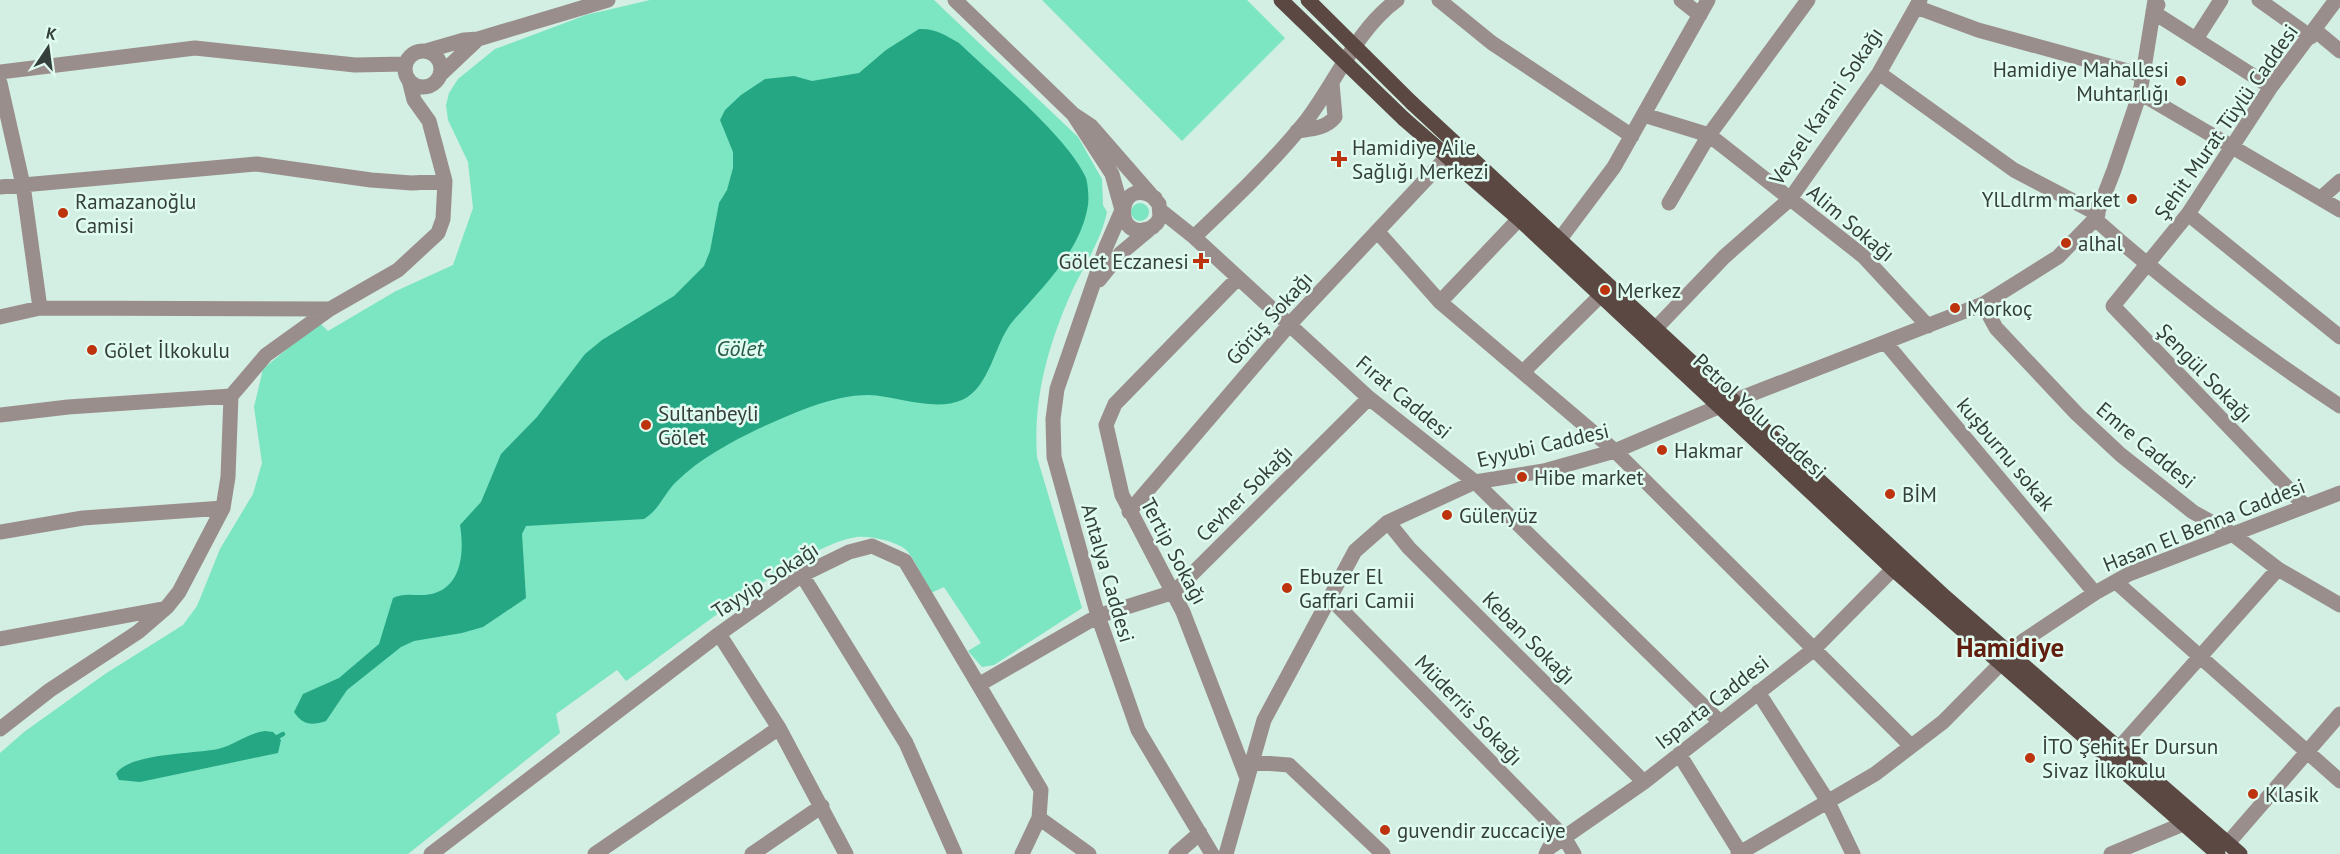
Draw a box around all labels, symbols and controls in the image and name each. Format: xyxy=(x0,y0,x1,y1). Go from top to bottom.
north arrow xyxy=(18,18,78,78)
street label: Şehit Murat Tüylü Caddesi xyxy=(2148,19,2304,225)
street label: Veysel Karani Sokağı xyxy=(1763,22,1889,191)
text: K xyxy=(44,23,59,44)
place label: Hamidiye Mahallesi Muhtarlığı xyxy=(1993,56,2169,107)
marker: Hamidiye Mahallesi Muhtarlığı xyxy=(2174,74,2188,88)
place label: Hamidiye Aile Sağlığı Merkezi xyxy=(1352,134,1489,185)
marker: Hamidiye Aile Sağlığı Merkezi xyxy=(1330,150,1348,168)
street label: Alim Sokağı xyxy=(1802,178,1900,268)
place label: YlLdlrm market xyxy=(1982,186,2120,213)
place label: Ramazanoğlu Camisi xyxy=(75,188,196,239)
marker: YlLdlrm market xyxy=(2125,192,2139,206)
marker: Ramazanoğlu Camisi xyxy=(56,206,70,220)
place label: alhal xyxy=(2078,230,2123,257)
marker: alhal xyxy=(2059,236,2073,250)
place label: Gölet Eczanesi xyxy=(1059,248,1189,275)
marker: Gölet Eczanesi xyxy=(1194,254,1208,268)
street label: Görüş Sokağı xyxy=(1220,266,1318,370)
place label: Merkez xyxy=(1617,277,1681,304)
marker: Merkez xyxy=(1598,283,1612,297)
place label: Morkoç xyxy=(1967,295,2033,322)
marker: Morkoç xyxy=(1948,301,1962,315)
street label: Şengül Sokağı xyxy=(2151,318,2259,428)
water label: Gölet xyxy=(717,334,765,362)
place label: Gölet İlkokulu xyxy=(104,337,230,364)
marker: Gölet İlkokulu xyxy=(85,343,99,357)
street label: Petrol Yolu Caddesi xyxy=(1688,347,1832,485)
street label: Fırat Caddesi xyxy=(1351,349,1457,445)
street label: kuşburnu sokak xyxy=(1951,392,2061,516)
street label: Emre Caddesi xyxy=(2091,396,2201,494)
place label: Sultanbeyli Gölet xyxy=(658,400,759,451)
street label: Eyyubi Caddesi xyxy=(1474,417,1612,473)
marker: Sultanbeyli Gölet xyxy=(639,418,653,432)
place label: Hakmar xyxy=(1674,437,1743,464)
street label: Cevher Sokağı xyxy=(1190,439,1298,547)
marker: Hakmar xyxy=(1655,443,1669,457)
place label: Hibe market xyxy=(1534,464,1644,491)
marker: Hibe market xyxy=(1515,470,1529,484)
street label: Hasan El Benna Caddesi xyxy=(2099,472,2309,578)
place label: BİM xyxy=(1902,481,1937,508)
marker: BİM xyxy=(1883,487,1897,501)
street label: Tertip Sokağı xyxy=(1135,493,1213,609)
street label: Antalya Caddesi xyxy=(1075,501,1141,645)
place label: Güleryüz xyxy=(1459,502,1538,529)
marker: Güleryüz xyxy=(1440,508,1454,522)
street label: Tayyip Sokağı xyxy=(707,535,823,625)
place label: Ebuzer El Gaffari Camii xyxy=(1299,563,1415,614)
marker: Ebuzer El Gaffari Camii xyxy=(1280,581,1294,595)
street label: Keban Sokağı xyxy=(1477,586,1581,690)
district label: Hamidiye xyxy=(1956,630,2064,664)
street label: Müderris Sokağı xyxy=(1409,649,1529,771)
street label: Isparta Caddesi xyxy=(1650,649,1774,755)
place label: İTO Şehit Er Dursun Sivaz İlkokulu xyxy=(2042,733,2218,784)
marker: İTO Şehit Er Dursun Sivaz İlkokulu xyxy=(2023,751,2037,765)
place label: Klasik xyxy=(2265,781,2319,808)
marker: Klasik xyxy=(2246,787,2260,801)
place label: guvendir zuccaciye xyxy=(1397,817,1566,844)
marker: guvendir zuccaciye xyxy=(1378,823,1392,837)

